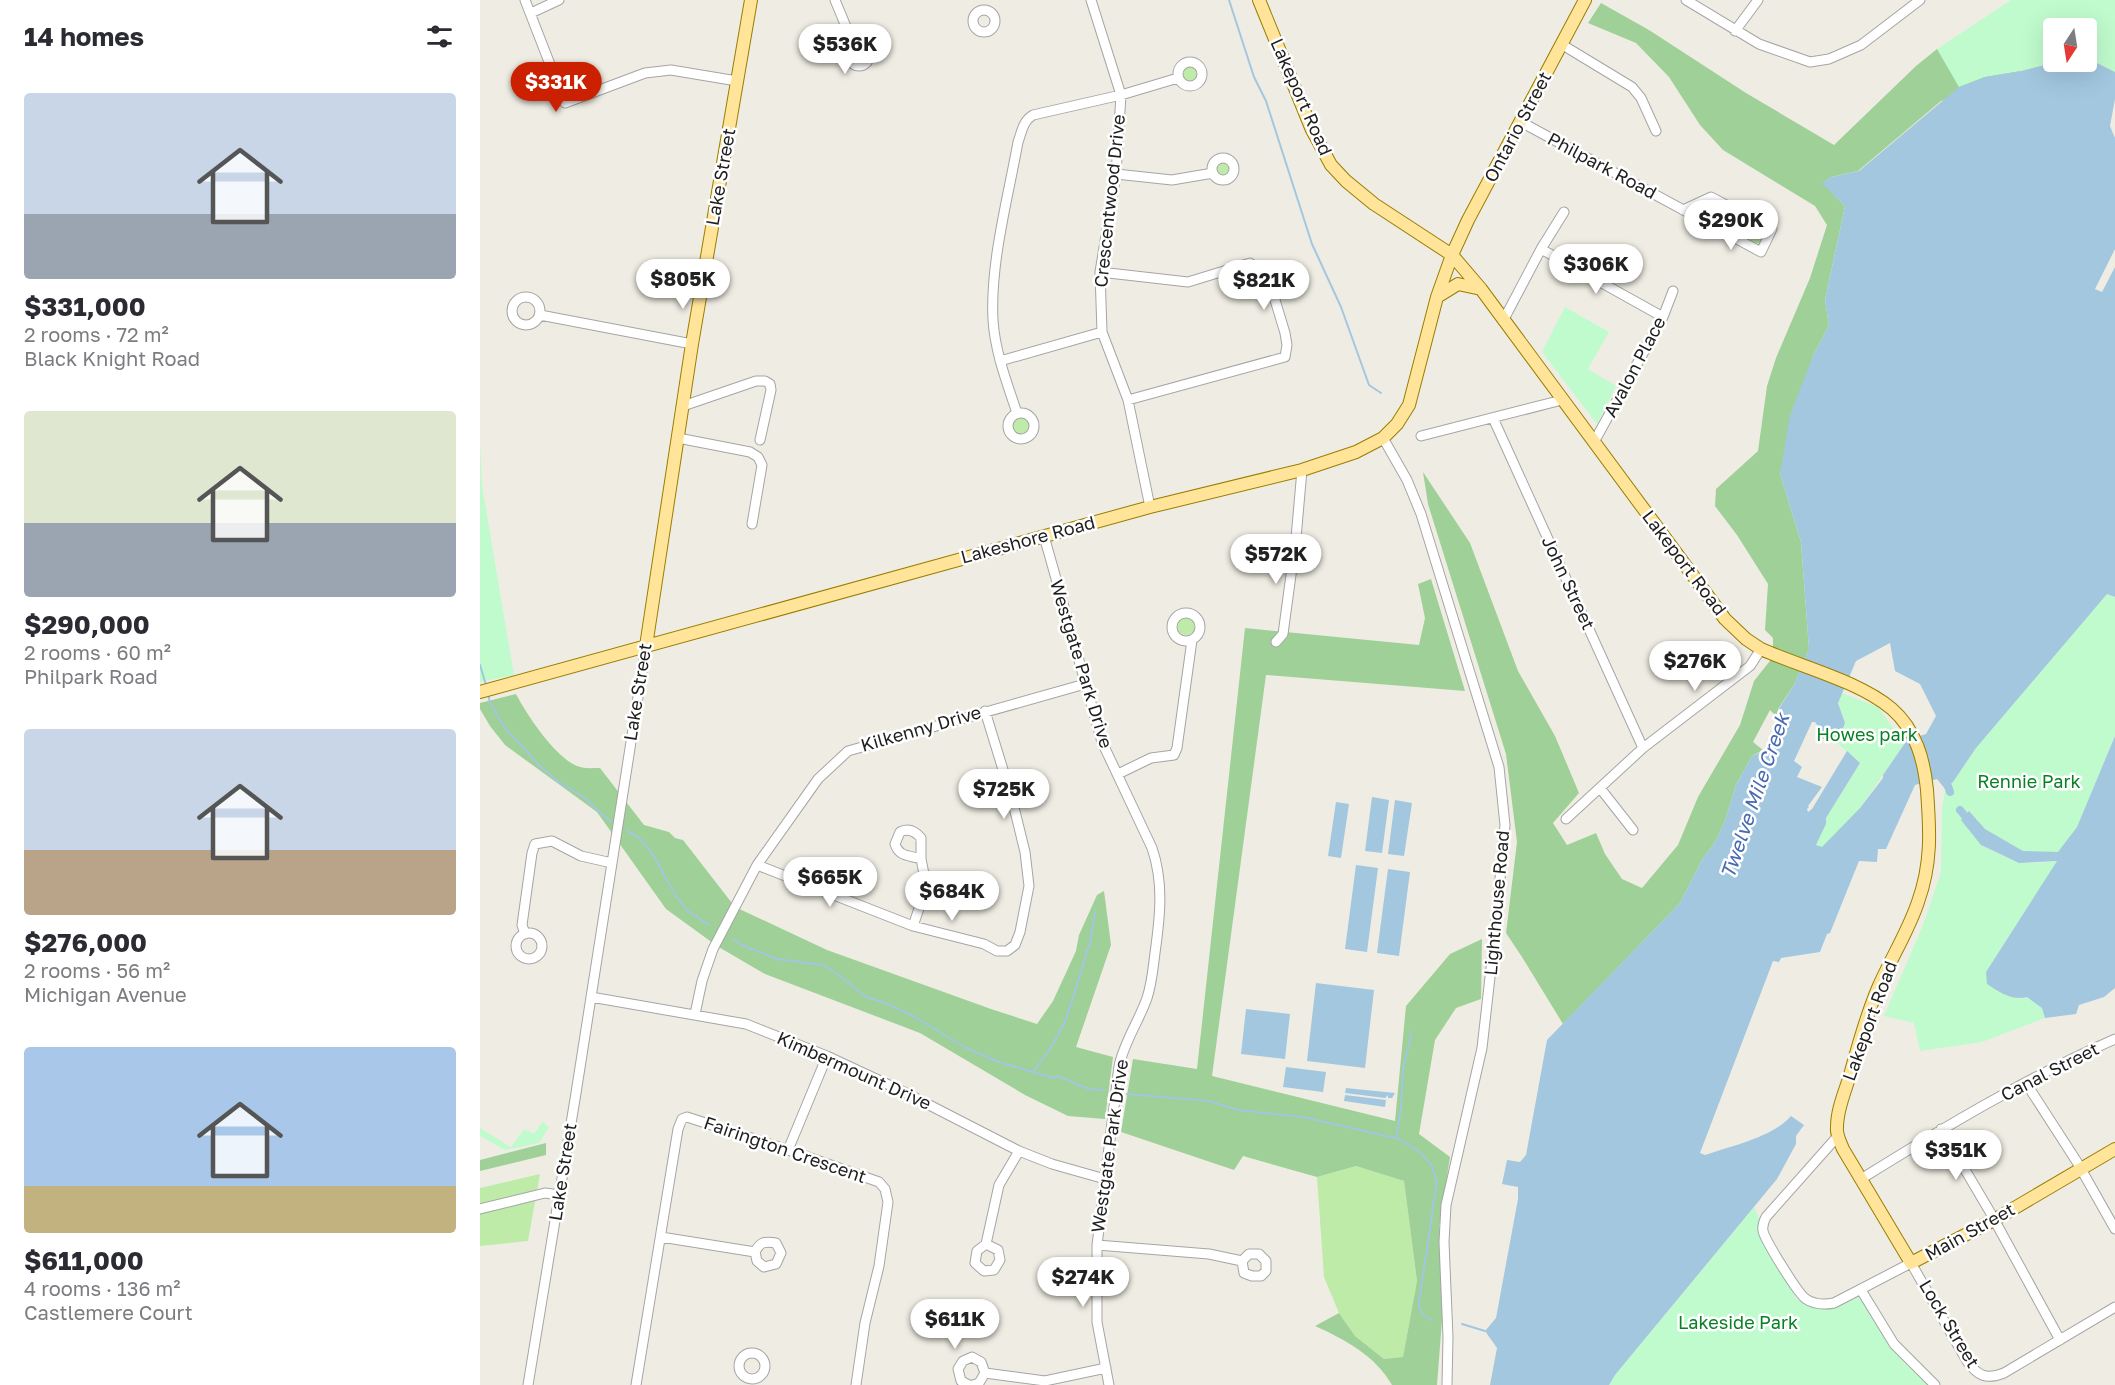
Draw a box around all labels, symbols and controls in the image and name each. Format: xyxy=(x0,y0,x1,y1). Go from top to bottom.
north arrow xyxy=(2043,18,2097,72)
map controls xyxy=(2043,18,2097,72)
icon: filters xyxy=(423,20,456,53)
text: 14 homes xyxy=(24,21,144,52)
pin: $536K xyxy=(803,24,887,75)
text: $536K xyxy=(813,31,878,55)
street label: Lakeport Road xyxy=(1266,35,1338,159)
pin: $331K xyxy=(514,62,598,113)
street label: Ontario Street xyxy=(1479,67,1555,186)
text: $331K xyxy=(525,69,587,93)
street label: Crescentwood Drive xyxy=(1089,113,1129,288)
street label: Lake Street xyxy=(701,126,739,227)
street label: Philpark Road xyxy=(1544,127,1661,203)
icon: home xyxy=(186,132,294,240)
pin: $290K xyxy=(1689,200,1773,251)
text: $290K xyxy=(1698,207,1764,231)
pin: $306K xyxy=(1554,244,1638,295)
text: $306K xyxy=(1563,251,1629,275)
pin: $805K xyxy=(641,259,725,310)
pin: $821K xyxy=(1222,260,1306,311)
text: $805K xyxy=(650,266,716,290)
text: $821K xyxy=(1232,267,1296,291)
text: $331,000 xyxy=(24,291,146,322)
street label: Avalon Place xyxy=(1598,313,1670,421)
text: 2 rooms · 72 m² xyxy=(24,322,169,346)
text: Black Knight Road xyxy=(24,346,200,370)
icon: home xyxy=(186,450,294,558)
street label: Lakeport Road xyxy=(1638,505,1731,619)
street label: Lakeshore Road xyxy=(958,511,1097,568)
street label: John Street xyxy=(1538,532,1600,633)
pin: $572K xyxy=(1234,534,1318,585)
text: $572K xyxy=(1244,541,1308,565)
street label: Westgate Park Drive xyxy=(1046,577,1118,751)
text: $290,000 xyxy=(24,609,150,640)
text: 2 rooms · 60 m² xyxy=(24,640,171,664)
street label: Lake Street xyxy=(618,641,656,742)
pin: $276K xyxy=(1653,641,1737,692)
text: $276K xyxy=(1663,648,1727,672)
text: Philpark Road xyxy=(24,664,158,688)
street label: Kilkenny Drive xyxy=(858,700,983,756)
water label: Twelve Mile Creek xyxy=(1715,708,1794,881)
park label: Howes park xyxy=(1816,723,1918,745)
icon: home xyxy=(186,768,294,876)
pin: $725K xyxy=(962,769,1046,820)
park label: Rennie Park xyxy=(1977,770,2081,792)
text: $725K xyxy=(972,776,1036,800)
street label: Lighthouse Road xyxy=(1479,829,1513,976)
pin: $665K xyxy=(788,857,872,908)
text: $665K xyxy=(797,864,863,888)
pin: $684K xyxy=(910,871,994,922)
text: $684K xyxy=(919,878,985,902)
text: $276,000 xyxy=(24,927,147,958)
text: 2 rooms · 56 m² xyxy=(24,958,170,982)
street label: Lakeport Road xyxy=(1837,958,1901,1084)
text: Michigan Avenue xyxy=(24,982,187,1006)
street label: Kimbermount Drive xyxy=(774,1026,935,1114)
street label: Canal Street xyxy=(1997,1037,2102,1105)
street label: Westgate Park Drive xyxy=(1086,1058,1132,1234)
icon: home xyxy=(186,1086,294,1194)
street label: Fairington Crescent xyxy=(701,1111,869,1187)
street label: Lake Street xyxy=(543,1121,581,1222)
pin: $351K xyxy=(1914,1130,1998,1181)
text: $351K xyxy=(1925,1137,1987,1161)
street label: Main Street xyxy=(1921,1197,2018,1265)
text: $611,000 xyxy=(24,1245,144,1276)
pin: $274K xyxy=(1041,1257,1125,1308)
text: $274K xyxy=(1051,1264,1115,1288)
text: 4 rooms · 136 m² xyxy=(24,1276,181,1300)
street label: Lock Street xyxy=(1915,1276,1985,1371)
pin: $611K xyxy=(913,1299,997,1350)
text: Castlemere Court xyxy=(24,1300,193,1324)
text: $611K xyxy=(924,1306,986,1330)
park label: Lakeside Park xyxy=(1678,1311,1798,1333)

